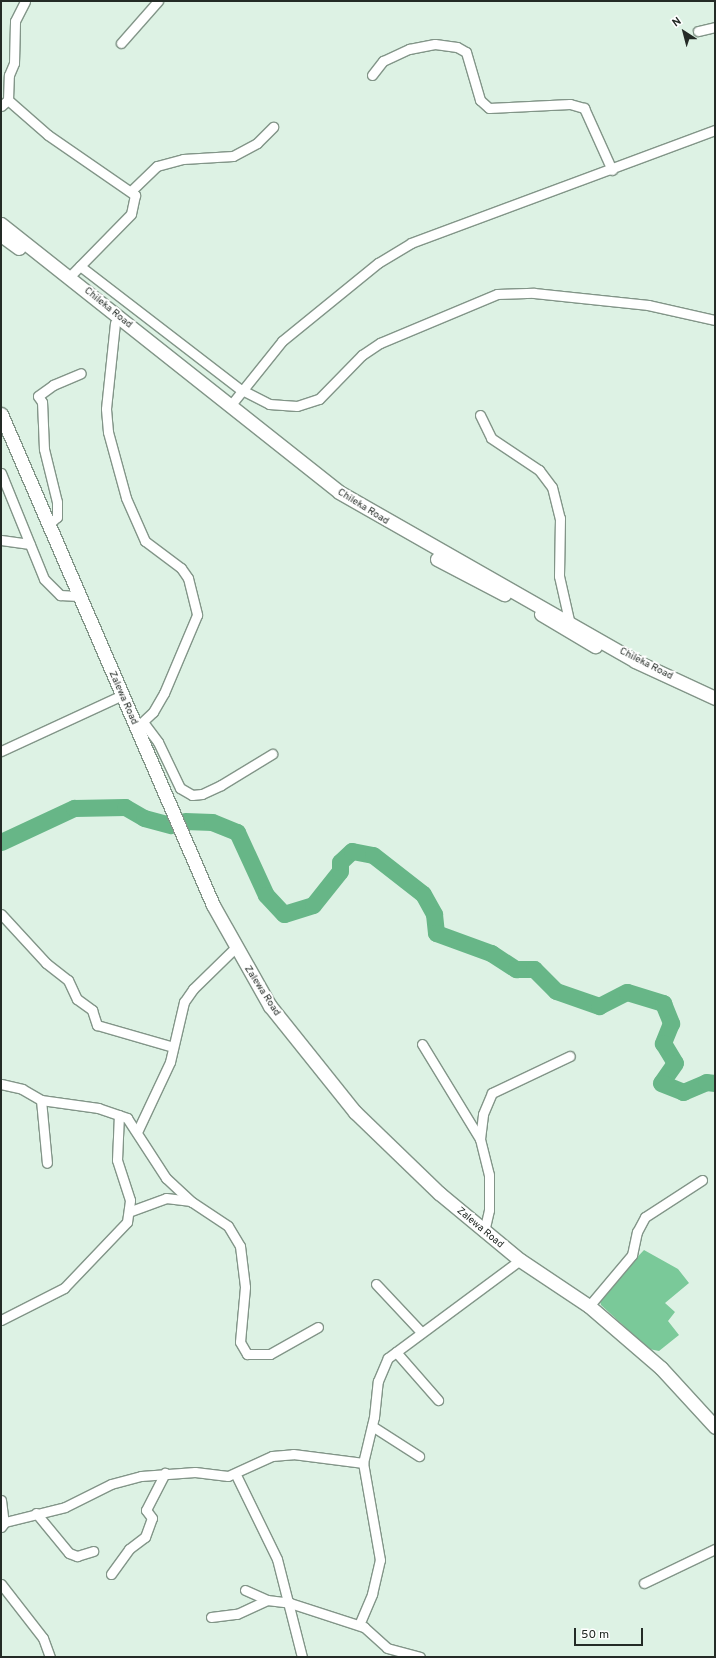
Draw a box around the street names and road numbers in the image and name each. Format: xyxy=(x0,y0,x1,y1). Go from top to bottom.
street label: Chileka Road xyxy=(82,285,134,331)
street label: Chileka Road xyxy=(335,486,391,528)
street label: Chileka Road xyxy=(617,645,675,683)
street label: Zalewa Road xyxy=(106,669,140,727)
street label: Zalewa Road xyxy=(241,964,283,1018)
street label: Zalewa Road xyxy=(454,1205,506,1251)

